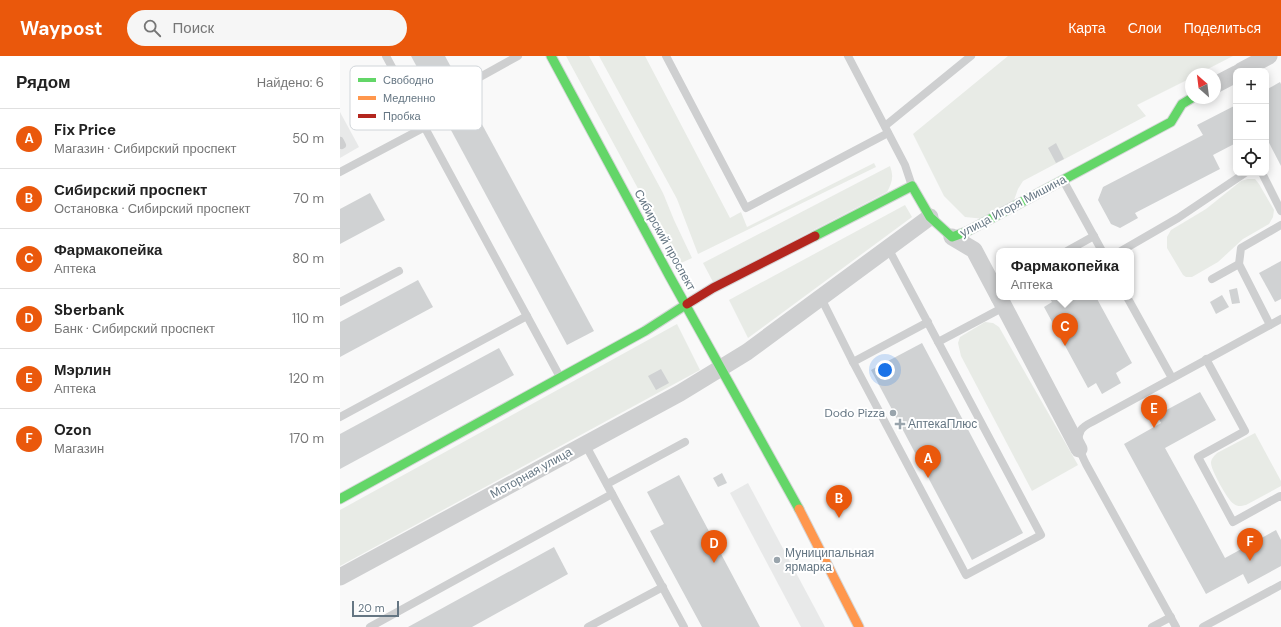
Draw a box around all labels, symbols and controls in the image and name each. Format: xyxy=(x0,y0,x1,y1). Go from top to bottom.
search box xyxy=(127,10,407,46)
text: Waypost xyxy=(20,16,103,41)
icon: search xyxy=(141,17,163,39)
text: Поиск xyxy=(173,18,214,38)
text: Карта xyxy=(1068,19,1106,37)
text: Слои xyxy=(1128,19,1162,37)
text: Поделиться xyxy=(1184,19,1261,37)
legend xyxy=(350,66,482,130)
north arrow xyxy=(1185,68,1221,104)
map controls xyxy=(1233,68,1269,176)
button: + xyxy=(1233,68,1269,104)
text: Рядом xyxy=(16,71,71,93)
text: Свободно xyxy=(383,73,434,87)
text: Найдено: 6 xyxy=(257,74,324,91)
text: Медленно xyxy=(383,91,435,105)
button: − xyxy=(1233,104,1269,140)
text: Пробка xyxy=(383,109,421,123)
text: Fix Price xyxy=(54,120,116,140)
text: A xyxy=(24,130,34,147)
text: 50 m xyxy=(292,130,324,147)
text: Магазин · Сибирский проспект xyxy=(54,140,236,157)
button: locate xyxy=(1233,140,1269,176)
street label: улица Игоря Мишина xyxy=(957,171,1069,241)
text: Сибирский проспект xyxy=(54,180,207,200)
street label: Сибирский проспект xyxy=(631,187,700,294)
text: B xyxy=(25,190,33,207)
text: 70 m xyxy=(293,190,324,207)
text: Остановка · Сибирский проспект xyxy=(54,200,250,217)
text: Фармакопейка xyxy=(54,240,162,260)
popup xyxy=(996,248,1134,300)
text: C xyxy=(24,250,34,267)
text: 80 m xyxy=(292,250,324,267)
text: Фармакопейка xyxy=(1011,256,1119,276)
text: Аптека xyxy=(54,260,96,277)
text: Аптека xyxy=(1011,276,1053,293)
text: Sberbank xyxy=(54,300,125,320)
text: D xyxy=(24,310,34,327)
text: 110 m xyxy=(292,310,324,327)
pin: C xyxy=(1052,313,1078,346)
text: Банк · Сибирский проспект xyxy=(54,320,215,337)
text: Мэрлин xyxy=(54,360,111,380)
your location xyxy=(875,360,895,380)
text: E xyxy=(25,370,33,387)
text: 120 m xyxy=(289,370,324,387)
text: Аптека xyxy=(54,380,96,397)
pin: E xyxy=(1141,395,1167,428)
place label: Dodo Pizza xyxy=(824,405,885,421)
marker: Dodo Pizza xyxy=(888,408,898,418)
place label: АптекаПлюс xyxy=(908,416,977,432)
marker: АптекаПлюс xyxy=(895,419,905,429)
text: Ozon xyxy=(54,420,92,440)
text: F xyxy=(25,430,33,447)
text: 170 m xyxy=(289,430,324,447)
text: Магазин xyxy=(54,440,104,457)
street label: Моторная улица xyxy=(487,444,575,502)
pin: A xyxy=(915,445,941,478)
pin: B xyxy=(826,485,852,518)
pin: F xyxy=(1237,528,1263,561)
pin: D xyxy=(701,530,727,563)
place label: Муниципальная ярмарка xyxy=(785,545,874,575)
marker: Муниципальная ярмарка xyxy=(772,555,782,565)
scale bar xyxy=(352,599,399,618)
text: 20 m xyxy=(358,601,384,615)

